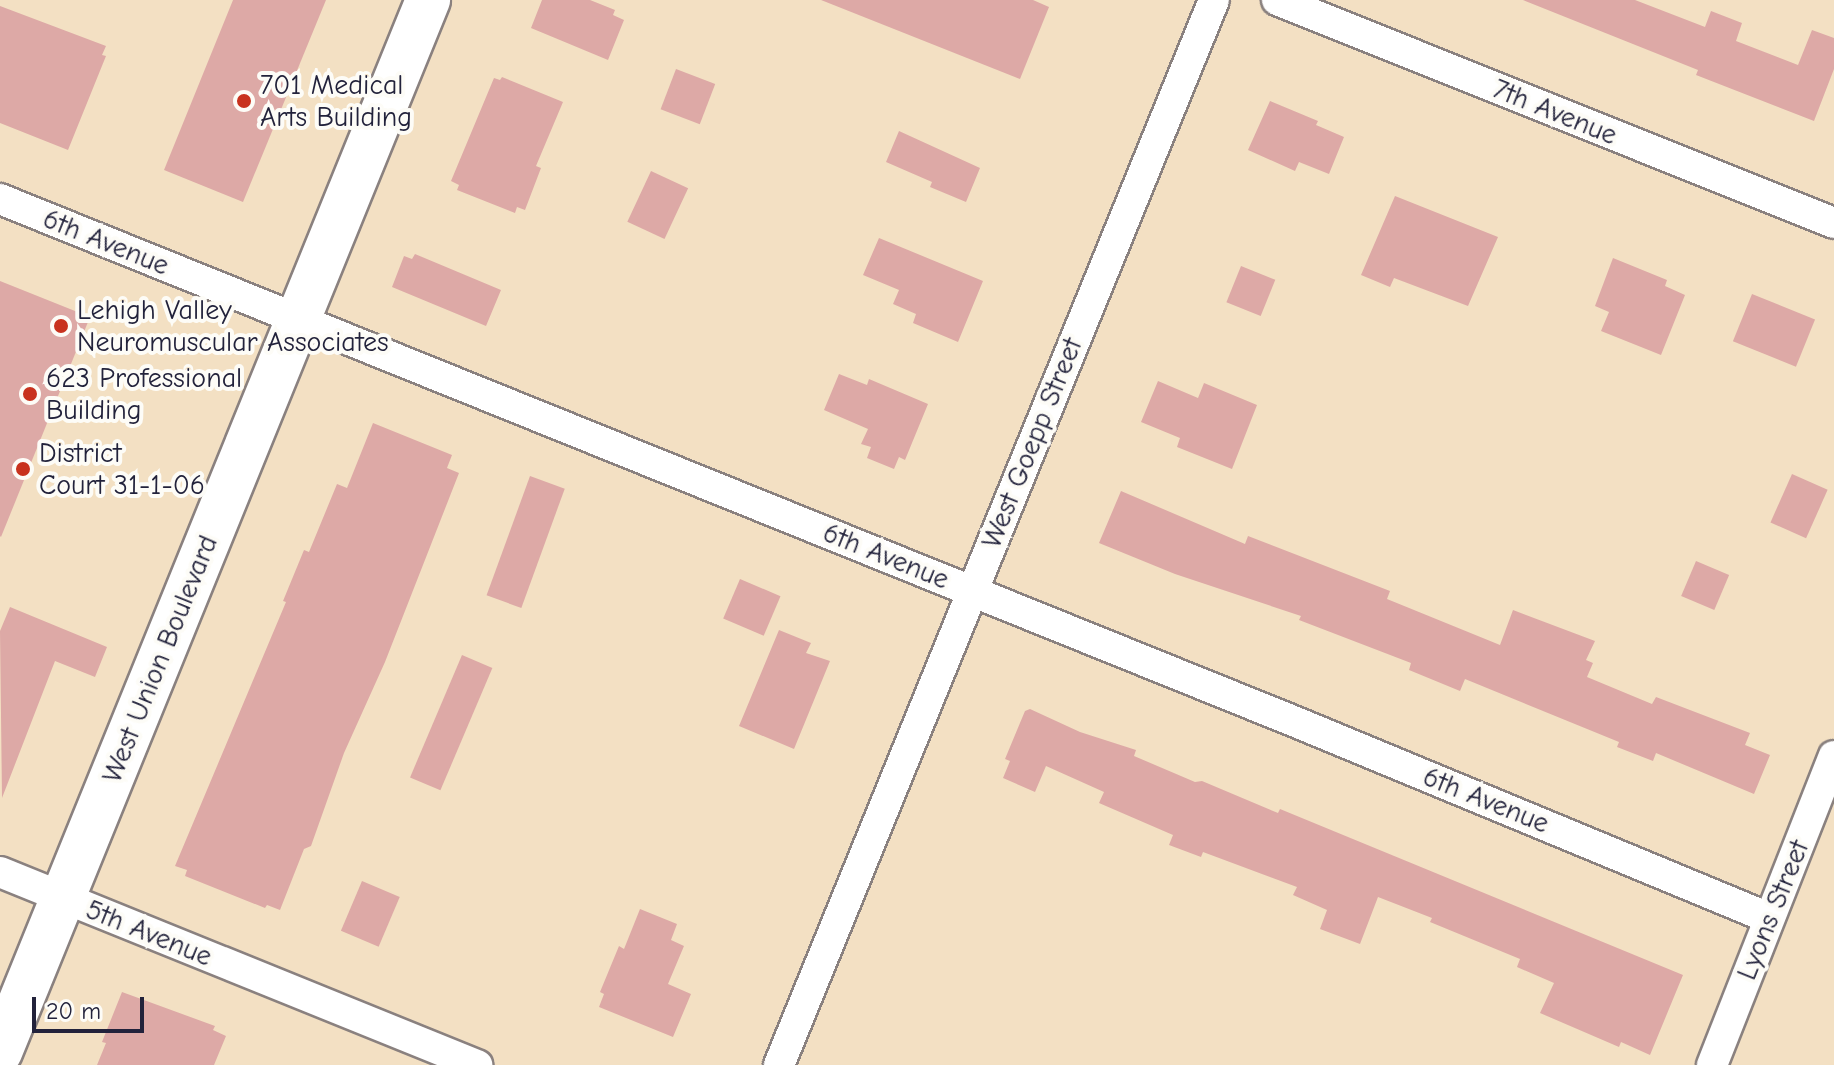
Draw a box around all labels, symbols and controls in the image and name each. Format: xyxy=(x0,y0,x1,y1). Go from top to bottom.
place label: 701 Medical Arts Building xyxy=(260,68,412,134)
street label: 7th Avenue xyxy=(1488,72,1622,152)
marker: 701 Medical Arts Building xyxy=(235,92,253,110)
street label: 6th Avenue xyxy=(38,202,174,282)
place label: Lehigh Valley Neuromuscular Associates xyxy=(77,293,389,359)
marker: Lehigh Valley Neuromuscular Associates xyxy=(52,317,70,335)
street label: West Goepp Street xyxy=(975,333,1089,553)
place label: 623 Professional Building xyxy=(46,361,242,427)
marker: 623 Professional Building xyxy=(21,385,39,403)
place label: District Court 31-1-06 xyxy=(39,436,205,502)
marker: District Court 31-1-06 xyxy=(14,460,32,478)
street label: 6th Avenue xyxy=(818,516,954,596)
street label: West Union Boulevard xyxy=(95,531,225,787)
street label: 6th Avenue xyxy=(1418,760,1554,840)
street label: Lyons Street xyxy=(1730,835,1816,985)
street label: 5th Avenue xyxy=(81,893,217,973)
scale bar xyxy=(36,981,148,1031)
text: 20 m xyxy=(46,997,101,1025)

